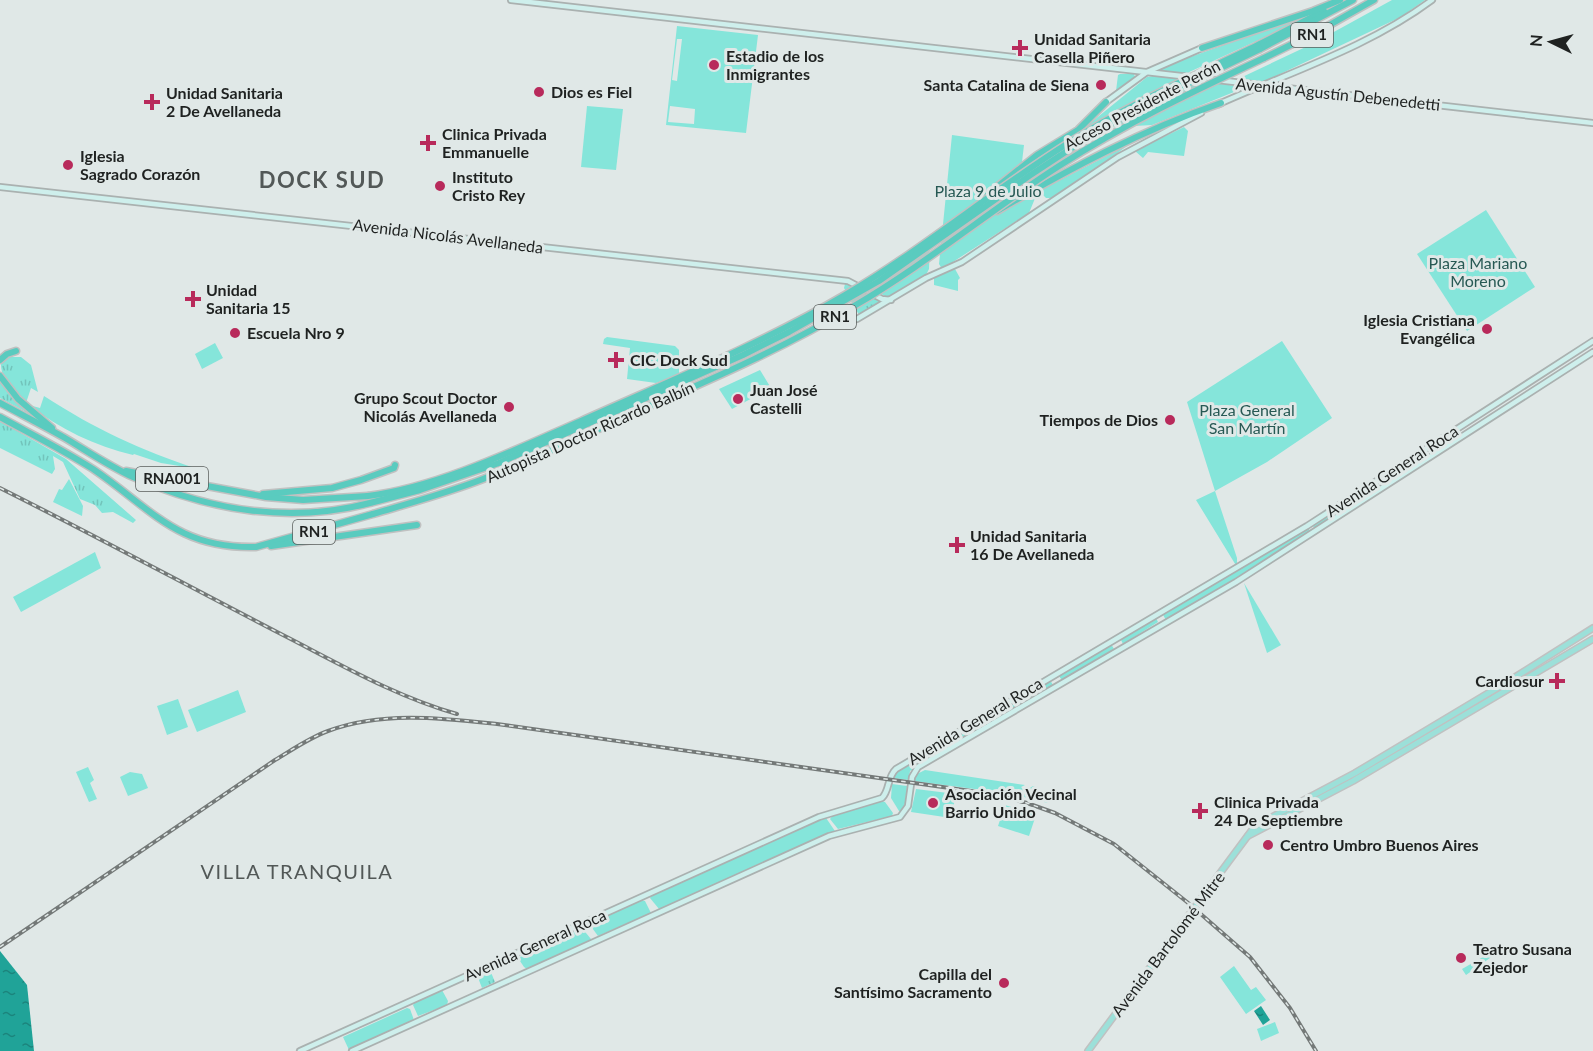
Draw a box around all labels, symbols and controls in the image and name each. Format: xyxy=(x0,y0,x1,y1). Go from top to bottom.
north arrow xyxy=(1521,12,1581,72)
road number: RN1 xyxy=(1291,23,1333,47)
place label: Unidad Sanitaria Casella Piñero xyxy=(1034,29,1151,66)
text: N xyxy=(1526,34,1546,48)
marker: Unidad Sanitaria Casella Piñero xyxy=(1011,39,1029,57)
place label: Estadio de los Inmigrantes xyxy=(726,46,824,83)
street label: Acceso Presidente Perón xyxy=(1061,55,1223,154)
marker: Estadio de los Inmigrantes xyxy=(707,58,721,72)
street label: Avenida Agustín Debenedetti xyxy=(1235,73,1441,114)
place label: Santa Catalina de Siena xyxy=(924,75,1089,94)
marker: Santa Catalina de Siena xyxy=(1094,78,1108,92)
place label: Dios es Fiel xyxy=(551,82,632,101)
place label: Unidad Sanitaria 2 De Avellaneda xyxy=(166,83,283,120)
marker: Dios es Fiel xyxy=(532,85,546,99)
marker: Unidad Sanitaria 2 De Avellaneda xyxy=(143,93,161,111)
place label: Clinica Privada Emmanuelle xyxy=(442,124,547,161)
marker: Clinica Privada Emmanuelle xyxy=(419,134,437,152)
place label: Iglesia Sagrado Corazón xyxy=(80,146,200,183)
marker: Iglesia Sagrado Corazón xyxy=(61,158,75,172)
district label: DOCK SUD xyxy=(259,166,385,193)
place label: Instituto Cristo Rey xyxy=(452,167,526,204)
marker: Instituto Cristo Rey xyxy=(433,179,447,193)
park label: Plaza 9 de Julio xyxy=(934,181,1042,200)
street label: Avenida Nicolás Avellaneda xyxy=(352,214,544,257)
park label: Plaza Mariano Moreno xyxy=(1429,253,1527,290)
place label: Unidad Sanitaria 15 xyxy=(206,280,291,317)
marker: Unidad Sanitaria 15 xyxy=(184,290,202,308)
road number: RN1 xyxy=(814,305,856,329)
place label: Iglesia Cristiana Evangélica xyxy=(1363,310,1475,347)
marker: Iglesia Cristiana Evangélica xyxy=(1480,322,1494,336)
place label: Escuela Nro 9 xyxy=(247,323,345,342)
marker: Escuela Nro 9 xyxy=(228,326,242,340)
place label: CIC Dock Sud xyxy=(630,350,728,369)
marker: CIC Dock Sud xyxy=(607,351,625,369)
street label: Autopista Doctor Ricardo Balbín xyxy=(483,377,697,486)
place label: Juan José Castelli xyxy=(750,380,818,417)
place label: Grupo Scout Doctor Nicolás Avellaneda xyxy=(354,388,497,425)
marker: Juan José Castelli xyxy=(731,392,745,406)
marker: Grupo Scout Doctor Nicolás Avellaneda xyxy=(502,400,516,414)
park label: Plaza General San Martín xyxy=(1199,400,1295,437)
place label: Tiempos de Dios xyxy=(1039,410,1158,429)
marker: Tiempos de Dios xyxy=(1163,413,1177,427)
street label: Avenida General Roca xyxy=(1322,421,1461,520)
road number: RNA001 xyxy=(136,467,208,491)
road number: RN1 xyxy=(293,520,335,544)
place label: Unidad Sanitaria 16 De Avellaneda xyxy=(970,526,1094,563)
marker: Unidad Sanitaria 16 De Avellaneda xyxy=(948,536,966,554)
place label: Cardiosur xyxy=(1475,671,1544,690)
marker: Cardiosur xyxy=(1548,672,1566,690)
street label: Avenida General Roca xyxy=(904,673,1045,768)
place label: Asociación Vecinal Barrio Unido xyxy=(944,784,1077,821)
place label: Clinica Privada 24 De Septiembre xyxy=(1214,792,1343,829)
marker: Asociación Vecinal Barrio Unido xyxy=(926,796,940,810)
marker: Clinica Privada 24 De Septiembre xyxy=(1191,802,1209,820)
place label: Centro Umbro Buenos Aires xyxy=(1280,835,1479,854)
marker: Centro Umbro Buenos Aires xyxy=(1261,838,1275,852)
district label: VILLA TRANQUILA xyxy=(201,859,393,883)
street label: Avenida Bartolomé Mitre xyxy=(1107,868,1228,1020)
street label: Avenida General Roca xyxy=(461,905,609,984)
place label: Teatro Susana Zejedor xyxy=(1473,939,1572,976)
marker: Teatro Susana Zejedor xyxy=(1454,951,1468,965)
place label: Capilla del Santísimo Sacramento xyxy=(834,964,992,1001)
marker: Capilla del Santísimo Sacramento xyxy=(997,976,1011,990)

